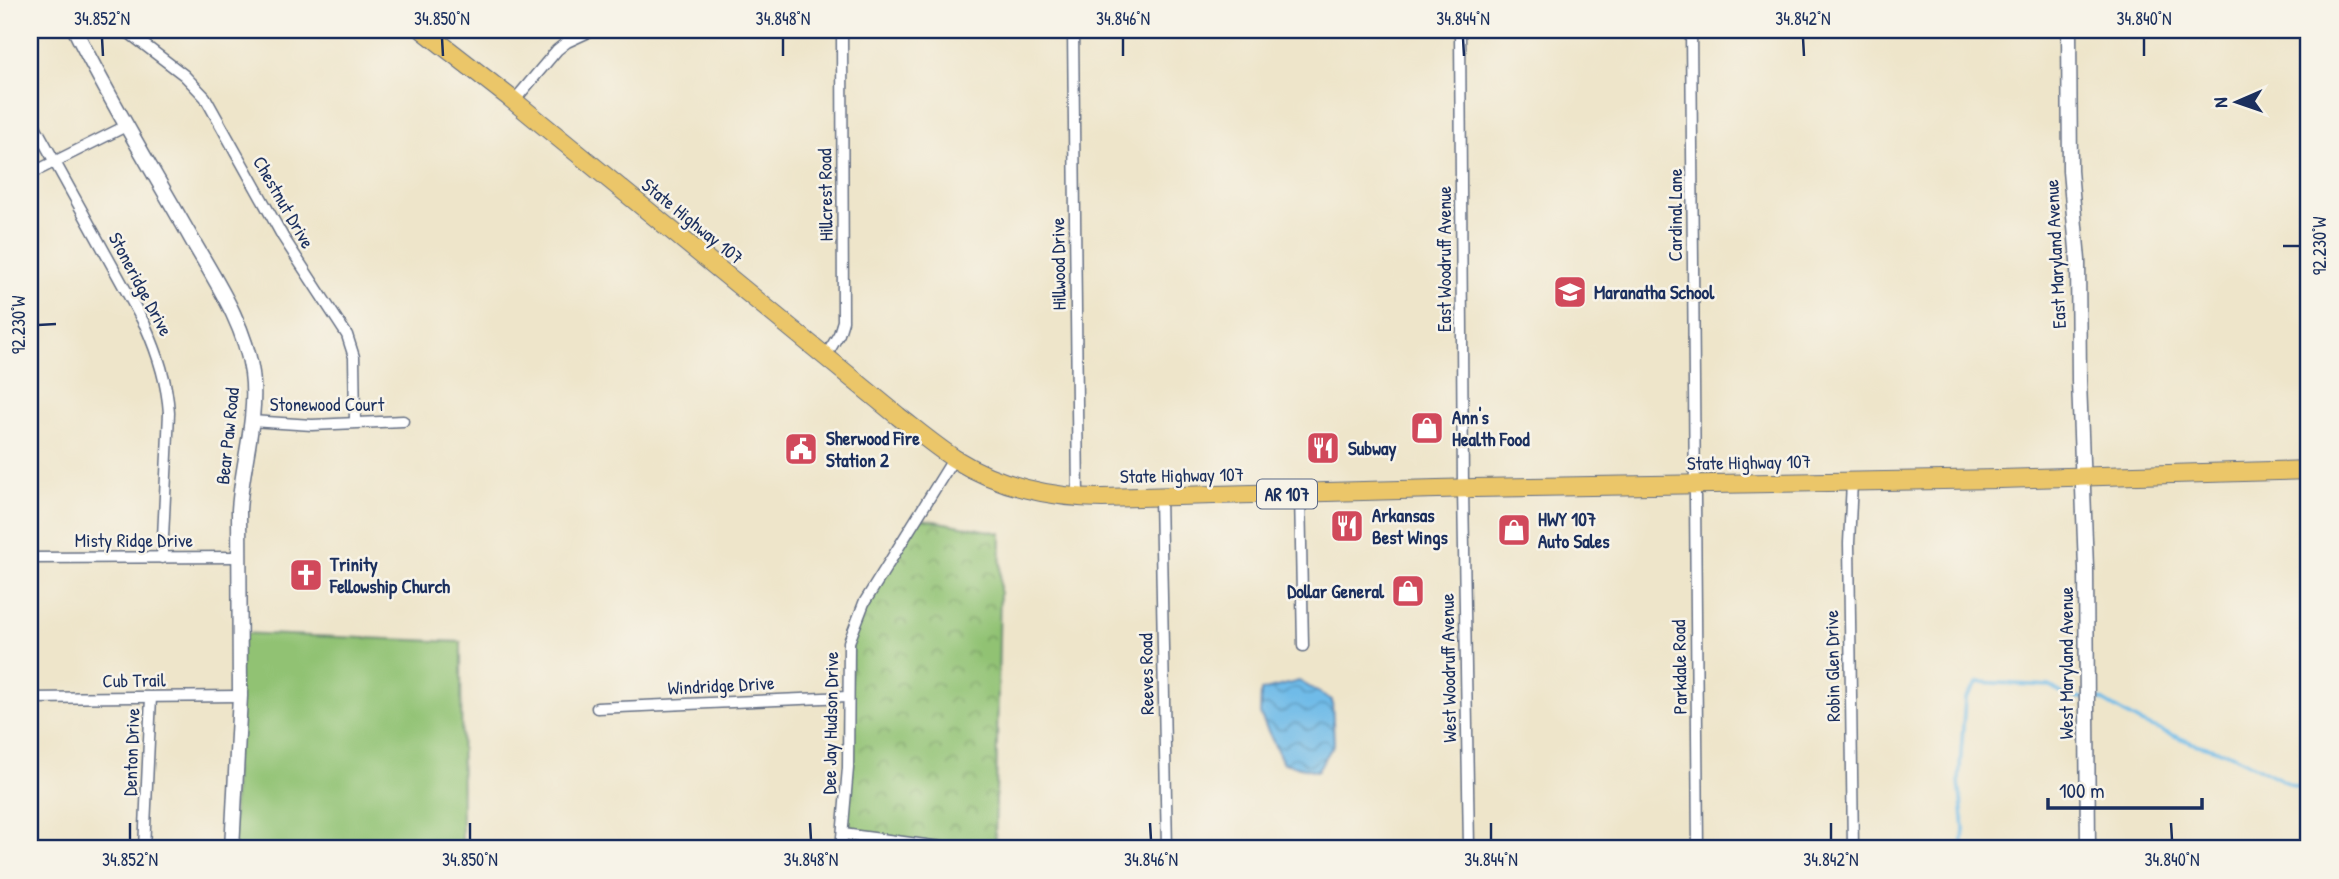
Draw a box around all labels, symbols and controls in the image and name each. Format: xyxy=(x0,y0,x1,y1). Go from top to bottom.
text: 34.852°N xyxy=(74,6,130,31)
text: 34.850°N xyxy=(414,6,470,31)
text: 34.848°N xyxy=(756,6,810,31)
text: 34.846°N xyxy=(1096,6,1150,31)
text: 34.844°N xyxy=(1436,6,1490,31)
text: 34.842°N xyxy=(1775,6,1831,31)
text: 34.840°N xyxy=(2116,6,2172,31)
north arrow xyxy=(2202,66,2272,136)
text: N xyxy=(2207,97,2233,108)
street label: Hillcrest Road xyxy=(811,148,839,242)
street label: Chestnut Drive xyxy=(247,151,321,253)
street label: Cardinal Lane xyxy=(1662,168,1688,261)
street label: State Highway 107 xyxy=(637,172,749,270)
street label: East Maryland Avenue xyxy=(2038,178,2072,329)
street label: East Woodruff Avenue xyxy=(1431,186,1457,332)
street label: Hillwood Drive xyxy=(1044,217,1072,311)
text: 92.230°W xyxy=(2307,217,2332,275)
street label: Stoneridge Drive xyxy=(103,227,179,341)
school or university icon: Maranatha School xyxy=(1551,273,1589,311)
place label: Maranatha School xyxy=(1594,279,1715,305)
text: 92.230°W xyxy=(6,296,31,354)
street label: Bear Paw Road xyxy=(209,386,245,486)
street label: Stonewood Court xyxy=(270,391,385,417)
place label: Ann's Health Food xyxy=(1452,404,1530,452)
shop icon: Ann's Health Food xyxy=(1408,409,1446,447)
place label: Sherwood Fire Station 2 xyxy=(826,425,920,473)
restaurant icon: Subway xyxy=(1304,429,1342,467)
public building icon: Sherwood Fire Station 2 xyxy=(782,430,820,468)
place label: Subway xyxy=(1348,435,1396,462)
street label: State Highway 107 xyxy=(1687,448,1811,476)
street label: State Highway 107 xyxy=(1120,461,1244,489)
road number: AR 107 xyxy=(1257,480,1317,508)
place label: Arkansas Best Wings xyxy=(1372,502,1448,551)
place label: HWY 107 Auto Sales xyxy=(1538,506,1610,554)
restaurant icon: Arkansas Best Wings xyxy=(1328,507,1366,545)
shop icon: HWY 107 Auto Sales xyxy=(1495,511,1533,549)
street label: Misty Ridge Drive xyxy=(75,527,194,553)
place label: Trinity Fellowship Church xyxy=(329,551,450,600)
church icon: Trinity Fellowship Church xyxy=(287,556,325,594)
shop icon: Dollar General xyxy=(1389,572,1427,610)
place label: Dollar General xyxy=(1287,578,1385,604)
street label: West Maryland Avenue xyxy=(2053,586,2079,739)
street label: West Woodruff Avenue xyxy=(1434,593,1462,743)
street label: Robin Glen Drive xyxy=(1818,609,1846,722)
street label: Parkdale Road xyxy=(1665,619,1693,715)
street label: Reeves Road xyxy=(1132,632,1160,715)
street label: Dee Jay Hudson Drive xyxy=(816,651,844,795)
street label: Cub Trail xyxy=(102,666,167,694)
street label: Windridge Drive xyxy=(667,669,776,701)
street label: Denton Drive xyxy=(116,707,146,796)
scale bar xyxy=(2048,767,2202,811)
text: 100 m xyxy=(2059,776,2105,805)
text: 34.852°N xyxy=(102,847,158,872)
text: 34.850°N xyxy=(442,847,498,872)
text: 34.848°N xyxy=(784,847,838,872)
text: 34.846°N xyxy=(1124,847,1178,872)
text: 34.844°N xyxy=(1464,847,1518,872)
text: 34.842°N xyxy=(1803,847,1859,872)
text: 34.840°N xyxy=(2144,847,2200,872)

